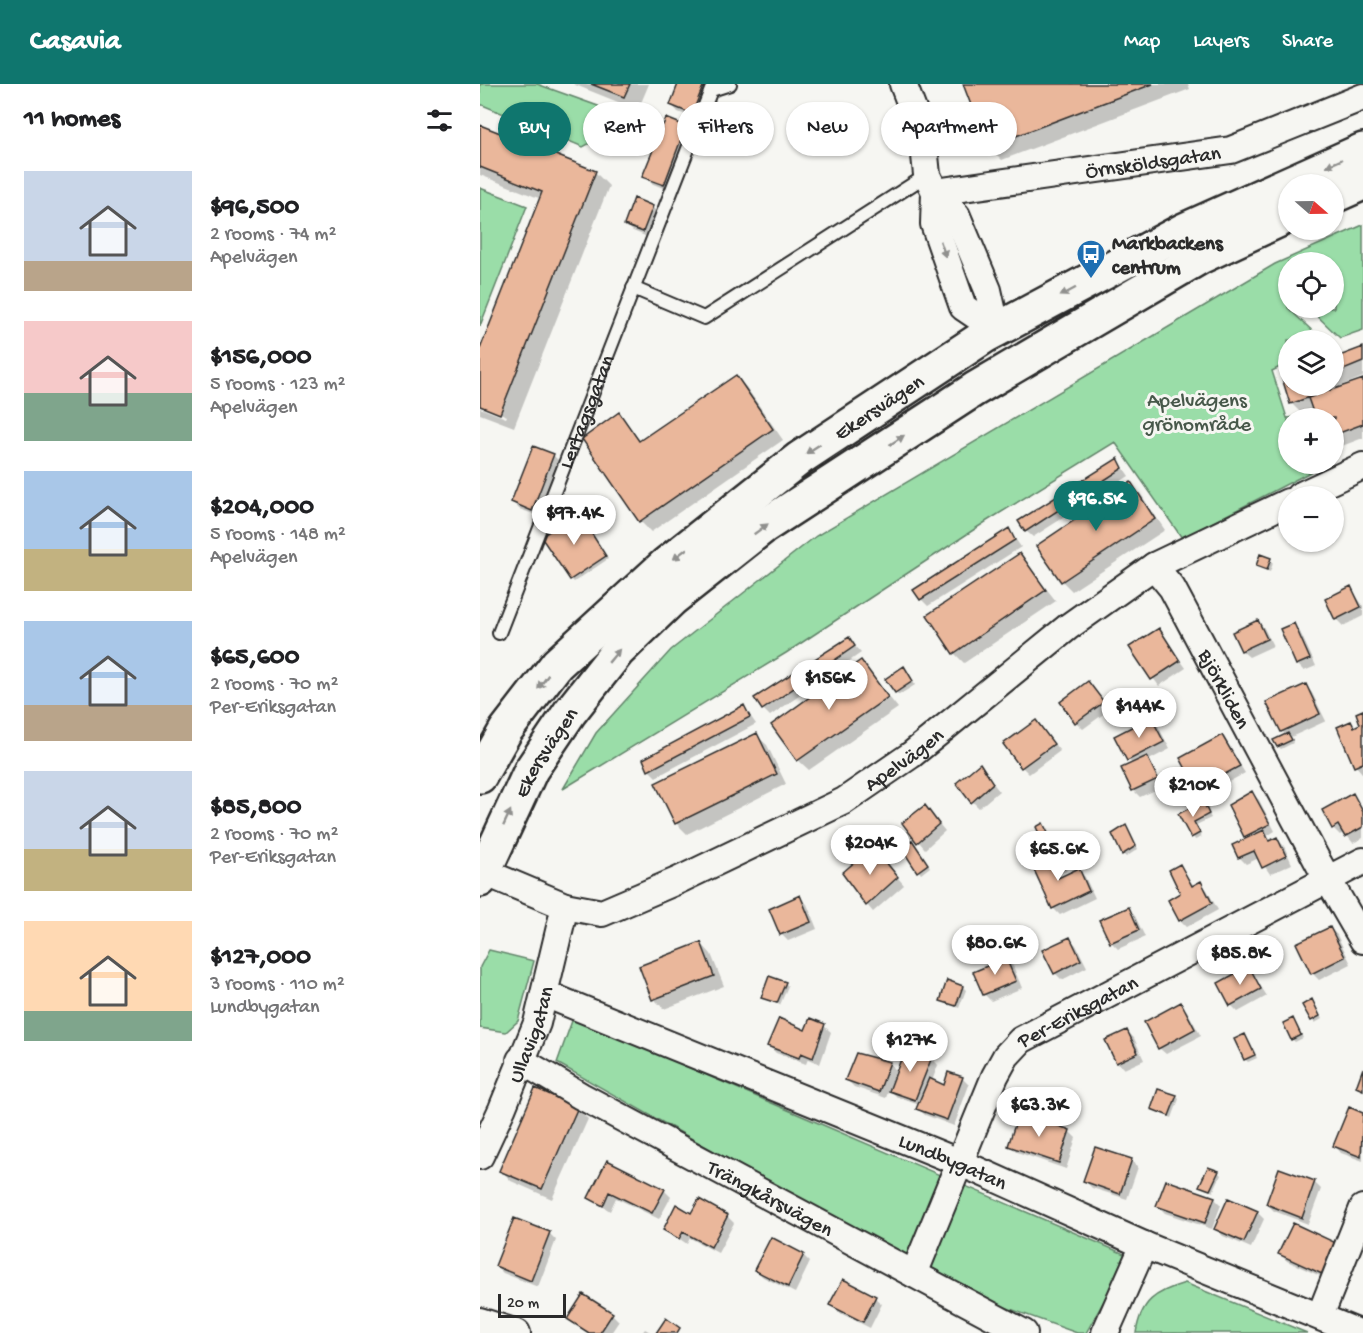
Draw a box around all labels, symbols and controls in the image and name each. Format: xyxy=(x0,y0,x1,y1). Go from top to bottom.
text: Casavia xyxy=(30,26,121,59)
text: Map xyxy=(1124,30,1160,55)
text: Layers xyxy=(1193,30,1249,55)
text: Share xyxy=(1282,30,1333,55)
chip: Buy xyxy=(498,102,571,156)
chip: Rent xyxy=(583,102,665,156)
chip: Filters xyxy=(677,102,774,156)
chip: New xyxy=(786,102,869,156)
chip: Apartment xyxy=(881,102,1017,156)
icon: filters xyxy=(423,104,456,137)
text: 11 homes xyxy=(24,105,120,136)
street label: Örnsköldsgatan xyxy=(1084,143,1223,187)
one-way arrow xyxy=(1326,158,1343,167)
north arrow xyxy=(1278,174,1344,240)
map controls xyxy=(1278,174,1344,552)
text: $96,500 xyxy=(210,193,299,224)
icon: home xyxy=(72,195,144,267)
text: 2 rooms · 74 m² xyxy=(210,224,336,247)
place label: Markbackens centrum xyxy=(1112,233,1224,282)
bus stop icon: Markbackens centrum xyxy=(1075,238,1107,280)
one-way arrow xyxy=(939,240,948,258)
text: Apelvägen xyxy=(210,247,298,270)
button: locate xyxy=(1278,252,1344,318)
one-way arrow xyxy=(1059,287,1076,297)
button: layers xyxy=(1278,330,1344,396)
text: $156,000 xyxy=(210,343,312,374)
icon: home xyxy=(72,345,144,417)
street label: Lertagsgatan xyxy=(555,352,622,473)
street label: Ekersvägen xyxy=(831,371,930,448)
text: 5 rooms · 123 m² xyxy=(210,374,346,397)
park label: Apelvägens grönområde xyxy=(1143,390,1252,439)
text: Apelvägen xyxy=(210,397,298,420)
button: + xyxy=(1278,408,1344,474)
one-way arrow xyxy=(889,435,905,446)
one-way arrow xyxy=(805,444,821,455)
pin: $96.5K xyxy=(1047,481,1145,532)
button: − xyxy=(1278,486,1344,552)
text: $96.5K xyxy=(1068,489,1124,512)
text: $204,000 xyxy=(210,493,314,524)
icon: home xyxy=(72,495,144,567)
pin: $97.4K xyxy=(525,495,623,546)
text: $97.4K xyxy=(546,503,602,526)
one-way arrow xyxy=(753,523,769,535)
text: 5 rooms · 148 m² xyxy=(210,524,346,547)
text: Apelvägen xyxy=(210,547,298,570)
one-way arrow xyxy=(672,547,687,559)
text: $65,600 xyxy=(210,643,299,674)
icon: home xyxy=(72,645,144,717)
street label: Björkliden xyxy=(1190,645,1254,734)
one-way arrow xyxy=(607,649,620,664)
pin: $156K xyxy=(787,660,871,711)
text: $156K xyxy=(805,668,853,691)
text: 2 rooms · 70 m² xyxy=(210,674,338,697)
one-way arrow xyxy=(537,674,549,690)
pin: $144K xyxy=(1097,688,1181,739)
text: $144K xyxy=(1115,696,1163,719)
text: Per-Eriksgatan xyxy=(210,697,336,720)
street label: Ekersvägen xyxy=(511,704,585,802)
street label: Apelvägen xyxy=(861,724,950,799)
pin: $210K xyxy=(1151,767,1235,818)
text: $210K xyxy=(1168,775,1218,798)
text: $85,800 xyxy=(210,793,302,824)
icon: home xyxy=(72,795,144,867)
one-way arrow xyxy=(502,809,512,827)
text: 2 rooms · 70 m² xyxy=(210,824,338,847)
pin: $204K xyxy=(828,825,912,876)
pin: $65.6K xyxy=(1009,831,1107,882)
text: $204K xyxy=(845,833,895,856)
text: $65.6K xyxy=(1029,839,1087,862)
text: Per-Eriksgatan xyxy=(210,847,336,870)
pin: $80.6K xyxy=(946,925,1044,976)
text: $80.6K xyxy=(966,933,1024,956)
pin: $85.8K xyxy=(1191,935,1289,986)
text: $127,000 xyxy=(210,943,311,974)
text: $85.8K xyxy=(1211,943,1269,966)
icon: home xyxy=(72,945,144,1017)
street label: Per-Eriksgatan xyxy=(1013,972,1143,1056)
text: 3 rooms · 110 m² xyxy=(210,974,345,997)
street label: Ullavigatan xyxy=(505,984,561,1087)
text: Lundbygatan xyxy=(210,997,320,1020)
pin: $127K xyxy=(868,1022,952,1073)
text: $127K xyxy=(886,1030,934,1053)
pin: $63.3K xyxy=(990,1087,1088,1138)
text: $63.3K xyxy=(1010,1095,1068,1118)
street label: Lundbygatan xyxy=(894,1130,1010,1198)
street label: Trängkårsvägen xyxy=(701,1156,836,1244)
scale bar xyxy=(498,1291,566,1318)
text: 20 m xyxy=(507,1295,539,1314)

